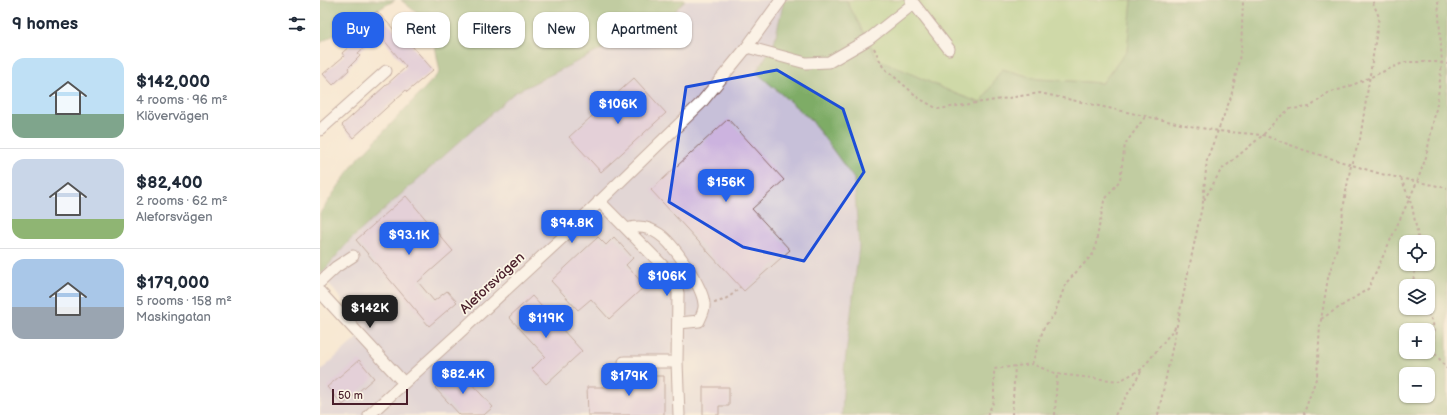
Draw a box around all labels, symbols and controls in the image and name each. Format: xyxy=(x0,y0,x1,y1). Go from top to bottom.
chip: Buy xyxy=(332,12,384,48)
chip: Rent xyxy=(392,12,450,48)
chip: Filters xyxy=(458,12,525,48)
chip: New xyxy=(533,12,589,48)
chip: Apartment xyxy=(597,12,692,48)
icon: filters xyxy=(286,13,308,35)
text: 9 homes xyxy=(12,14,78,34)
text: $142,000 xyxy=(136,72,210,92)
icon: home xyxy=(44,74,92,122)
pin: $106K xyxy=(590,91,646,125)
text: 4 rooms · 96 m² xyxy=(136,92,228,108)
text: $106K xyxy=(599,96,637,112)
text: Klövervägen xyxy=(136,108,209,124)
pin: $156K xyxy=(698,169,754,203)
text: $82,400 xyxy=(136,173,203,193)
text: $156K xyxy=(707,174,745,190)
icon: home xyxy=(44,175,92,223)
text: 2 rooms · 62 m² xyxy=(136,193,228,209)
text: Aleforsvägen xyxy=(136,209,213,225)
pin: $94.8K xyxy=(539,210,605,244)
text: $94.8K xyxy=(550,215,594,231)
pin: $93.1K xyxy=(376,222,442,256)
text: $93.1K xyxy=(389,227,429,243)
map controls xyxy=(1399,235,1435,403)
button: locate xyxy=(1399,235,1435,271)
street label: Aleforsvägen xyxy=(456,249,528,317)
pin: $106K xyxy=(639,263,695,297)
text: $106K xyxy=(648,268,686,284)
text: $179,000 xyxy=(136,273,209,293)
icon: home xyxy=(44,275,92,323)
button: layers xyxy=(1399,279,1435,315)
text: 5 rooms · 158 m² xyxy=(136,293,232,309)
pin: $142K xyxy=(342,295,398,329)
text: $142K xyxy=(351,300,389,316)
pin: $119K xyxy=(518,305,574,339)
text: Maskingatan xyxy=(136,309,211,325)
text: $119K xyxy=(528,310,564,326)
button: + xyxy=(1399,323,1435,359)
pin: $82.4K xyxy=(430,361,496,395)
pin: $179K xyxy=(601,363,657,397)
text: $82.4K xyxy=(441,366,485,382)
button: − xyxy=(1399,367,1435,403)
text: $179K xyxy=(610,368,648,384)
scale bar xyxy=(332,387,408,406)
text: 50 m xyxy=(338,389,363,402)

